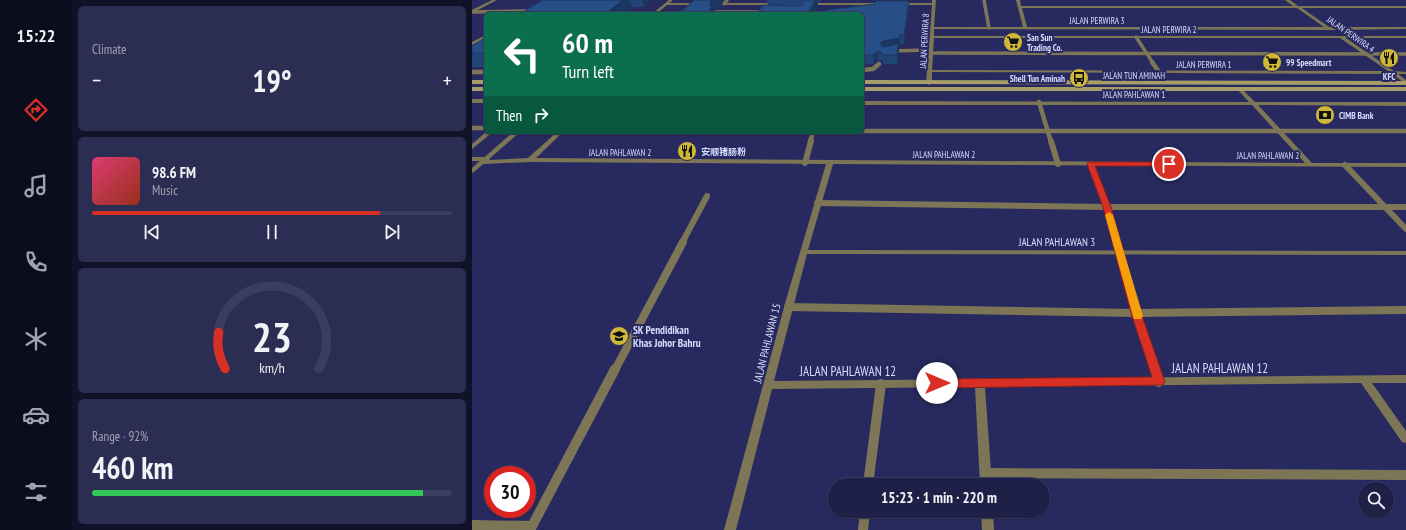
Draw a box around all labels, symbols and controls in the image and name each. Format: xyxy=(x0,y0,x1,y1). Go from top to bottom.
street label: JALAN PERWIRA 8 xyxy=(917,13,931,70)
street label: JALAN PERWIRA 4 xyxy=(1324,13,1377,54)
street label: JALAN PERWIRA 3 xyxy=(1068,15,1125,26)
text: 15:22 xyxy=(17,24,55,47)
text: 60 m xyxy=(562,24,613,61)
street label: JALAN PERWIRA 2 xyxy=(1140,24,1197,35)
icon: left xyxy=(496,28,548,80)
supermarket icon: San Sun Trading Co. xyxy=(1002,31,1024,53)
place label: San Sun Trading Co. xyxy=(1027,32,1062,53)
text: Climate xyxy=(92,41,126,58)
restaurant icon: KFC xyxy=(1378,47,1400,69)
supermarket icon: 99 Speedmart xyxy=(1261,51,1283,73)
place label: 99 Speedmart xyxy=(1286,57,1332,68)
street label: JALAN PERWIRA 1 xyxy=(1175,59,1232,70)
text: Turn left xyxy=(562,60,614,83)
text: 19° xyxy=(252,61,292,100)
text: − xyxy=(92,66,101,94)
text: + xyxy=(443,66,452,94)
bus stop icon: Shell Tun Aminah xyxy=(1068,67,1090,89)
street label: JALAN TUN AMINAH xyxy=(1102,70,1165,81)
place label: KFC xyxy=(1383,71,1395,82)
place label: Shell Tun Aminah xyxy=(1010,73,1065,84)
street label: JALAN PAHLAWAN 1 xyxy=(1102,89,1165,100)
icon: directions xyxy=(22,96,50,124)
icon: right xyxy=(530,104,552,126)
bank icon: CIMB Bank xyxy=(1314,104,1336,126)
text: Then xyxy=(496,106,522,125)
place label: CIMB Bank xyxy=(1339,110,1374,121)
restaurant icon: 安顺猪肠粉 xyxy=(676,140,698,162)
place label: 安顺猪肠粉 xyxy=(701,146,746,157)
street label: JALAN PAHLAWAN 2 xyxy=(588,147,651,158)
pin xyxy=(1152,147,1186,181)
street label: JALAN PAHLAWAN 2 xyxy=(912,149,975,160)
street label: JALAN PAHLAWAN 2 xyxy=(1236,150,1299,161)
icon: arrive xyxy=(1158,153,1180,175)
text: 98.6 FM xyxy=(152,163,196,182)
icon: music xyxy=(22,172,50,200)
text: Music xyxy=(152,182,178,199)
icon: previous xyxy=(141,221,163,243)
icon: pause xyxy=(261,221,283,243)
icon: next xyxy=(381,221,403,243)
street label: JALAN PAHLAWAN 3 xyxy=(1018,235,1095,249)
icon: phone xyxy=(22,248,50,276)
street label: JALAN PAHLAWAN 15 xyxy=(750,302,784,385)
text: 23 xyxy=(252,309,292,362)
place label: SK Pendidikan Khas Johor Bahru xyxy=(633,323,701,350)
icon: climate xyxy=(22,325,50,353)
school or university icon: SK Pendidikan Khas Johor Bahru xyxy=(608,325,630,347)
text: km/h xyxy=(259,357,285,376)
street label: JALAN PAHLAWAN 12 xyxy=(1171,360,1268,377)
position arrow xyxy=(916,362,958,404)
street label: JALAN PAHLAWAN 12 xyxy=(799,363,896,380)
icon: car xyxy=(22,401,50,429)
text: Range · 92% xyxy=(92,428,148,445)
text: 460 km xyxy=(92,448,173,487)
speed limit sign: 30 xyxy=(484,466,536,518)
icon: filters xyxy=(22,478,50,506)
map controls xyxy=(1358,482,1394,518)
button: search xyxy=(1358,482,1394,518)
text: 15:23 · 1 min · 220 m xyxy=(881,488,997,507)

